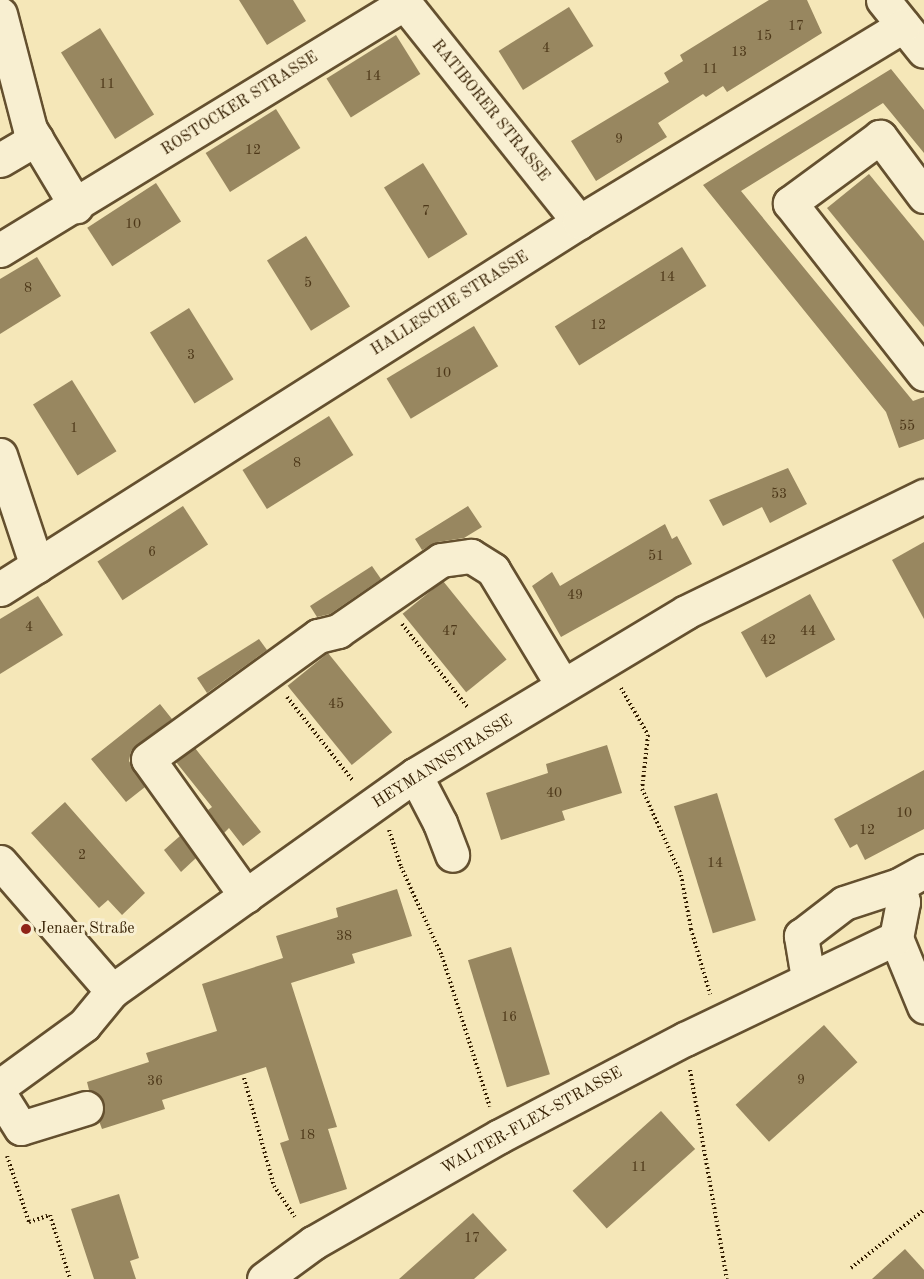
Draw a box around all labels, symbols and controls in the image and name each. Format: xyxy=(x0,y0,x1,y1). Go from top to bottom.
house number: 17 xyxy=(788,18,804,34)
house number: 15 xyxy=(756,28,772,44)
street label: RATIBORER STRASSE xyxy=(427,36,553,186)
house number: 4 xyxy=(542,40,550,56)
house number: 13 xyxy=(731,44,747,60)
street label: ROSTOCKER STRASSE xyxy=(158,48,322,160)
house number: 11 xyxy=(702,61,718,77)
house number: 14 xyxy=(365,68,381,84)
house number: 11 xyxy=(99,76,115,92)
house number: 9 xyxy=(615,131,623,147)
house number: 12 xyxy=(245,142,261,158)
house number: 7 xyxy=(422,203,430,219)
house number: 10 xyxy=(125,216,141,232)
street label: HALLESCHE STRASSE xyxy=(368,248,532,360)
house number: 14 xyxy=(659,269,675,285)
house number: 5 xyxy=(304,275,312,291)
house number: 8 xyxy=(24,280,32,296)
house number: 12 xyxy=(590,317,606,333)
house number: 3 xyxy=(187,347,195,363)
house number: 10 xyxy=(435,365,451,381)
house number: 55 xyxy=(899,418,915,434)
house number: 1 xyxy=(70,420,78,436)
house number: 8 xyxy=(293,455,301,471)
house number: 53 xyxy=(771,486,787,502)
house number: 6 xyxy=(148,544,156,560)
house number: 51 xyxy=(648,548,664,564)
house number: 49 xyxy=(567,587,583,603)
house number: 4 xyxy=(25,619,33,635)
house number: 47 xyxy=(442,623,458,639)
house number: 44 xyxy=(800,623,816,639)
house number: 42 xyxy=(760,632,776,648)
house number: 45 xyxy=(328,696,344,712)
street label: HEYMANNSTRASSE xyxy=(369,711,517,813)
house number: 40 xyxy=(546,785,562,801)
house number: 10 xyxy=(896,805,912,821)
house number: 12 xyxy=(859,822,875,838)
house number: 2 xyxy=(78,847,86,863)
house number: 14 xyxy=(707,855,723,871)
place label: Jenaer Straße xyxy=(38,919,135,939)
marker: Jenaer Straße xyxy=(19,922,33,936)
house number: 38 xyxy=(336,928,352,944)
house number: 16 xyxy=(501,1009,517,1025)
street label: WALTER-FLEX-STRASSE xyxy=(438,1063,626,1179)
house number: 9 xyxy=(797,1072,805,1088)
house number: 36 xyxy=(147,1073,163,1089)
house number: 18 xyxy=(299,1127,315,1143)
house number: 11 xyxy=(631,1159,647,1175)
house number: 17 xyxy=(464,1230,480,1246)

